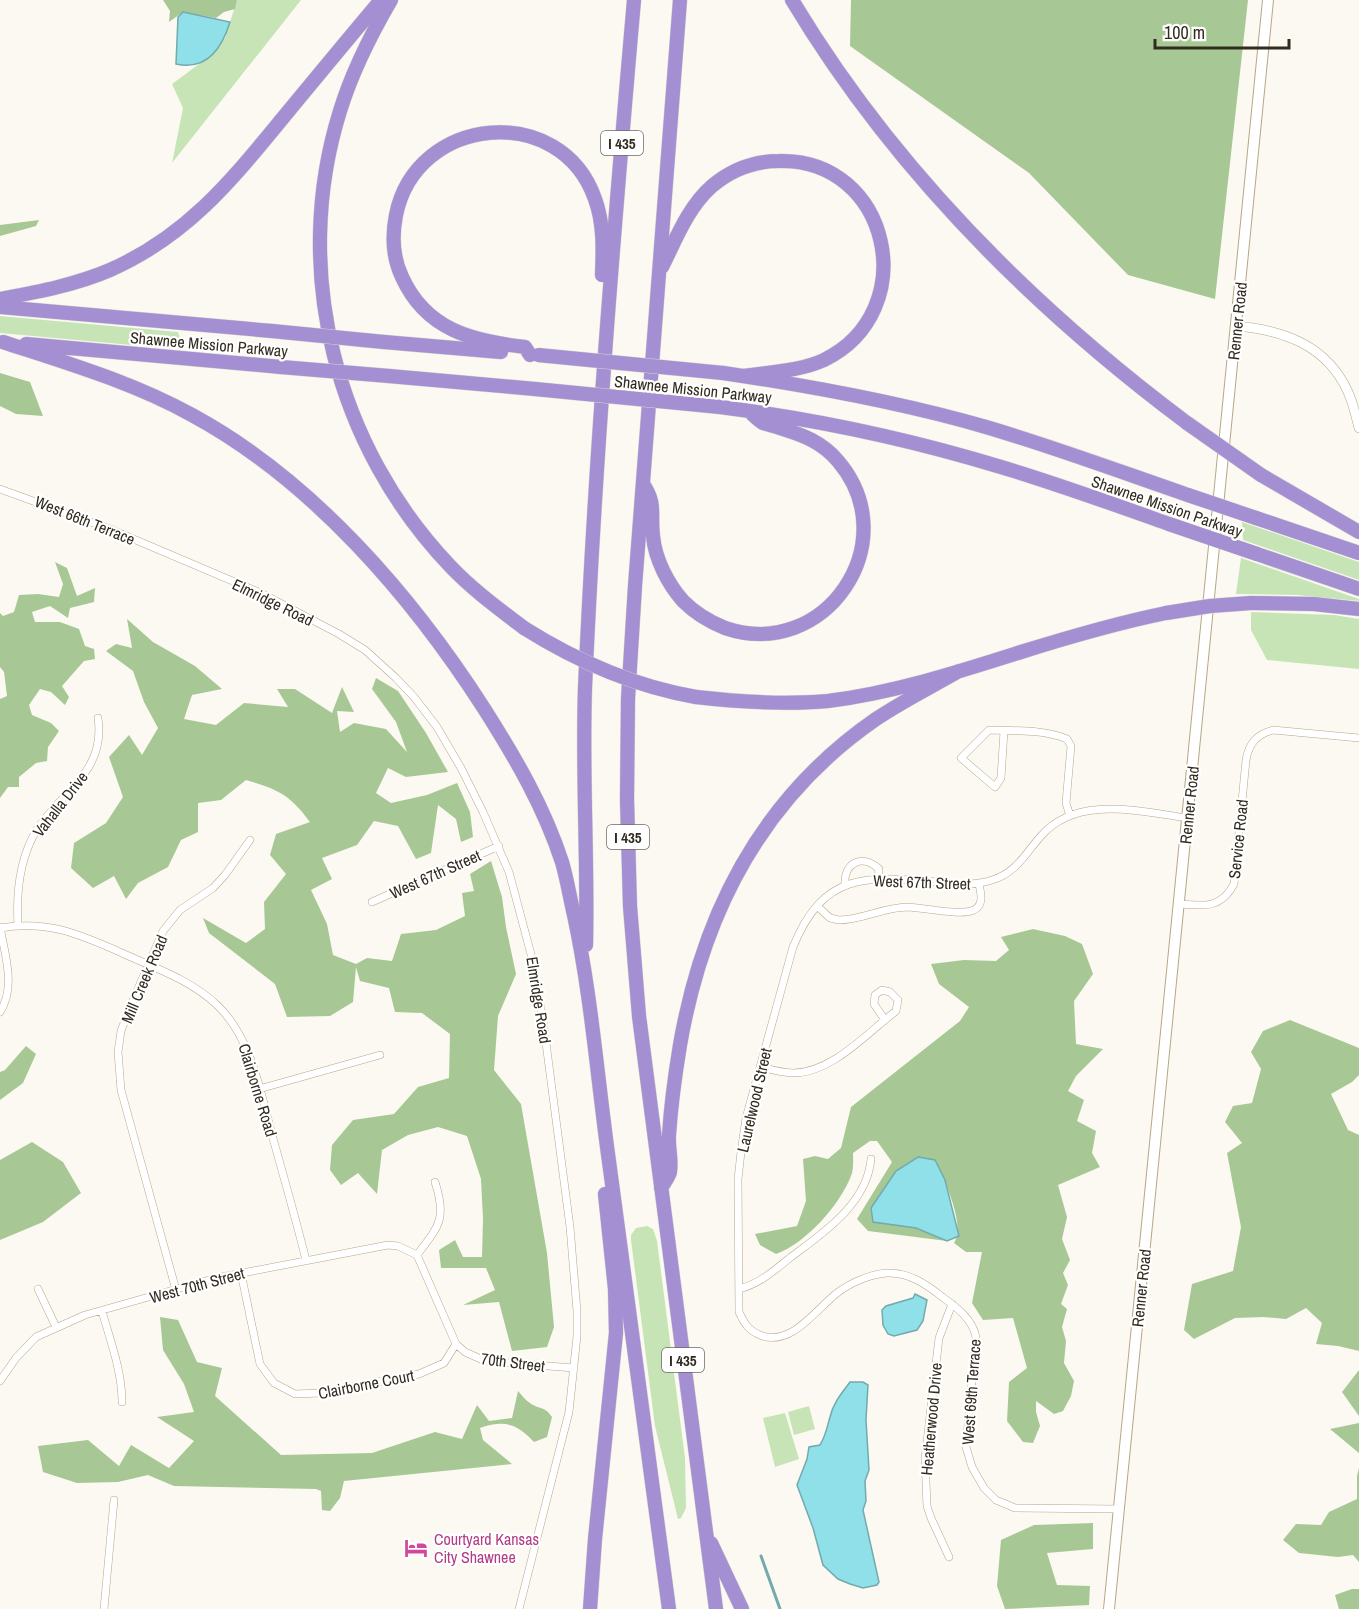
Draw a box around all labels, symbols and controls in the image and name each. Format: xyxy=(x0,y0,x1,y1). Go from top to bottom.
scale bar xyxy=(1155,12,1288,50)
text: 100 m xyxy=(1164,20,1205,45)
road number: I 435 xyxy=(601,131,643,155)
street label: Renner Road xyxy=(1222,281,1252,361)
street label: Shawnee Mission Parkway xyxy=(129,326,289,362)
street label: Shawnee Mission Parkway xyxy=(613,370,773,408)
street label: Shawnee Mission Parkway xyxy=(1089,470,1246,542)
street label: West 66th Terrace xyxy=(32,490,138,550)
street label: Elmridge Road xyxy=(229,573,317,631)
street label: Renner Road xyxy=(1174,765,1204,845)
street label: Vahalla Drive xyxy=(27,767,93,841)
street label: Service Road xyxy=(1223,798,1253,880)
road number: I 435 xyxy=(607,825,649,849)
street label: West 67th Street xyxy=(386,844,484,904)
street label: West 67th Street xyxy=(873,869,971,895)
street label: Mill Creek Road xyxy=(115,931,173,1027)
street label: Elmridge Road xyxy=(521,955,557,1045)
street label: Clairborne Road xyxy=(233,1041,283,1139)
street label: Laurelwood Street xyxy=(731,1045,777,1154)
street label: Renner Road xyxy=(1126,1248,1156,1328)
street label: West 70th Street xyxy=(147,1262,247,1308)
street label: West 69th Terrace xyxy=(956,1338,986,1446)
street label: 70th Street xyxy=(480,1347,547,1377)
road number: I 435 xyxy=(662,1348,704,1372)
street label: Heatherwood Drive xyxy=(915,1362,947,1476)
street label: Clairborne Court xyxy=(316,1364,416,1404)
place label: Courtyard Kansas City Shawnee xyxy=(434,1528,539,1568)
hotel icon: Courtyard Kansas City Shawnee xyxy=(403,1535,429,1561)

